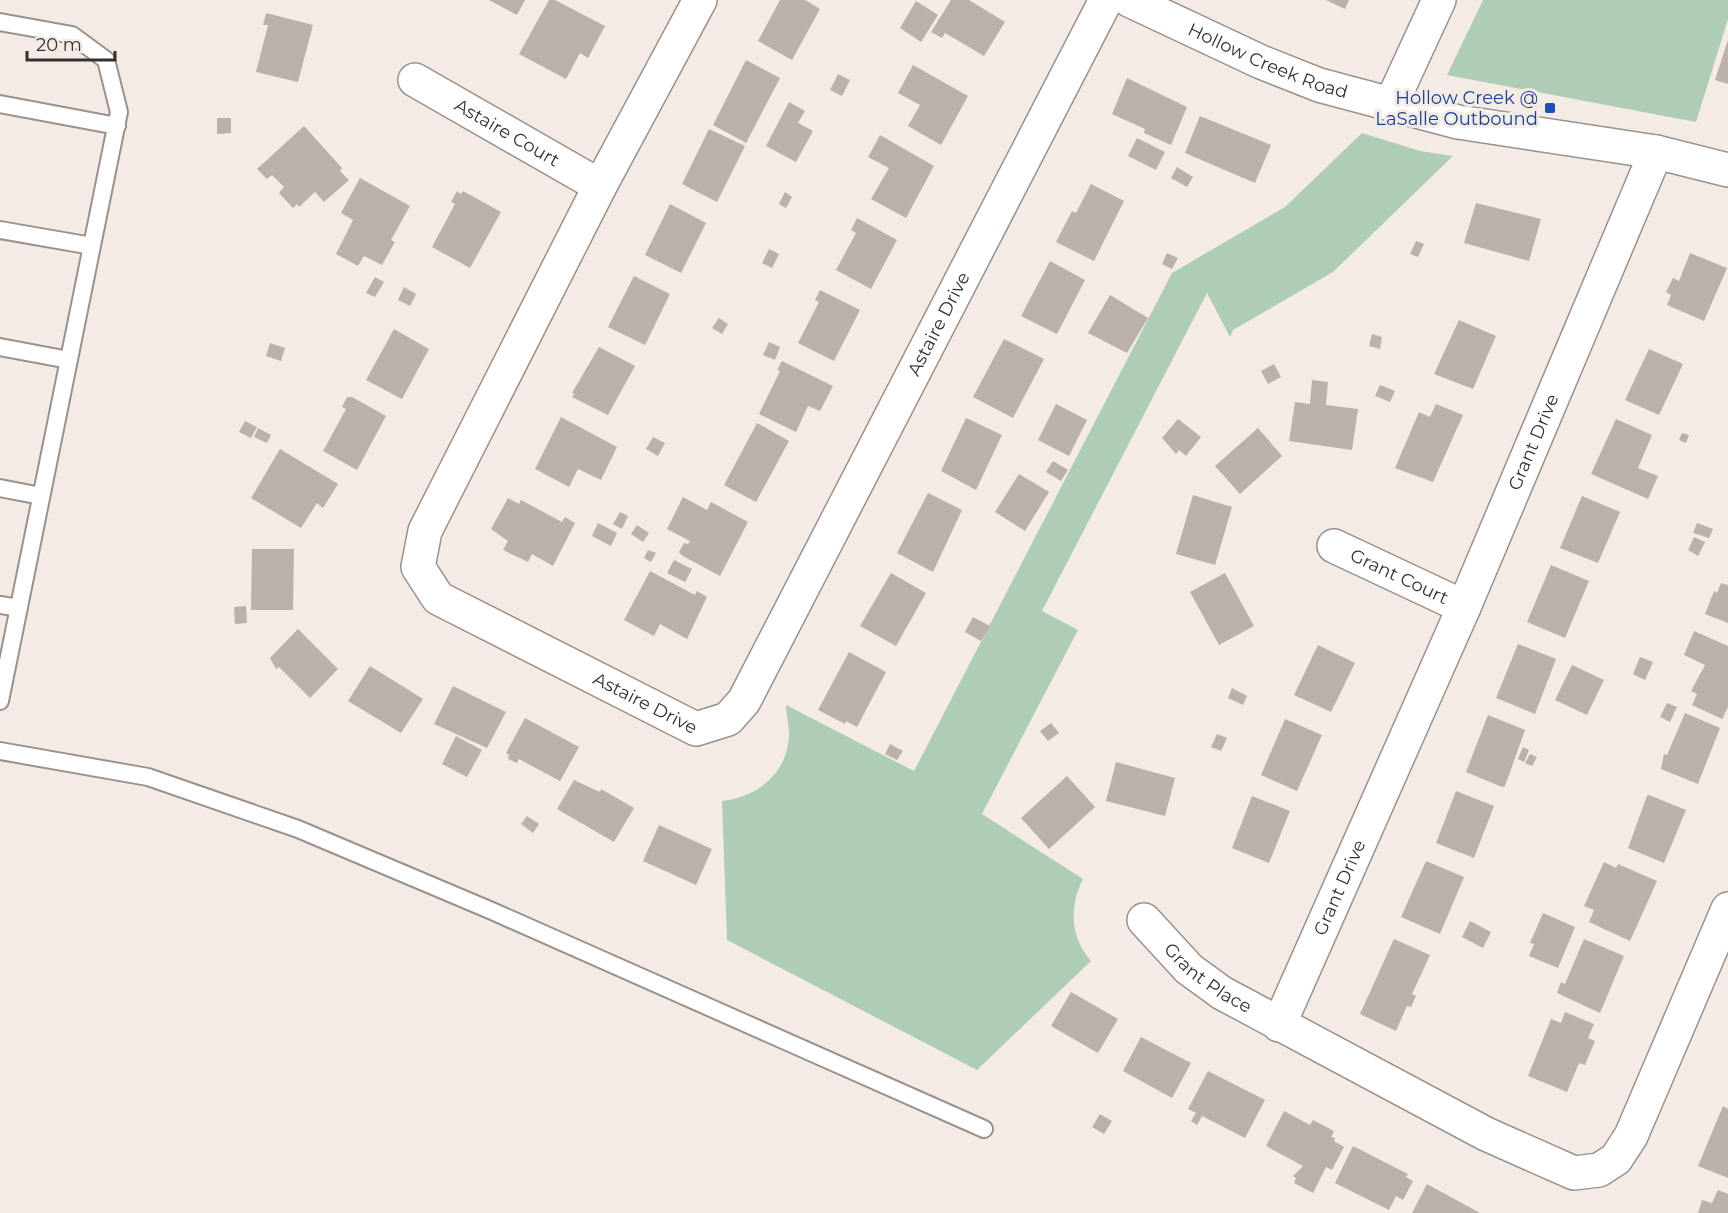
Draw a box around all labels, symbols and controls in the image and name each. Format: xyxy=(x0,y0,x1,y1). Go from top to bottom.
street label: Hollow Creek Road xyxy=(1184,18,1350,103)
scale bar xyxy=(27,24,116,62)
text: 20 m xyxy=(36,34,82,56)
place label: Hollow Creek @ LaSalle Outbound xyxy=(1375,87,1538,130)
street label: Astaire Court xyxy=(451,94,563,171)
marker: Hollow Creek @ LaSalle Outbound xyxy=(1543,101,1557,115)
street label: Astaire Drive xyxy=(903,268,975,379)
street label: Grant Drive xyxy=(1504,391,1564,494)
street label: Grant Court xyxy=(1347,544,1452,609)
street label: Astaire Drive xyxy=(590,668,701,739)
street label: Grant Drive xyxy=(1309,836,1371,939)
street label: Grant Place xyxy=(1159,938,1255,1018)

